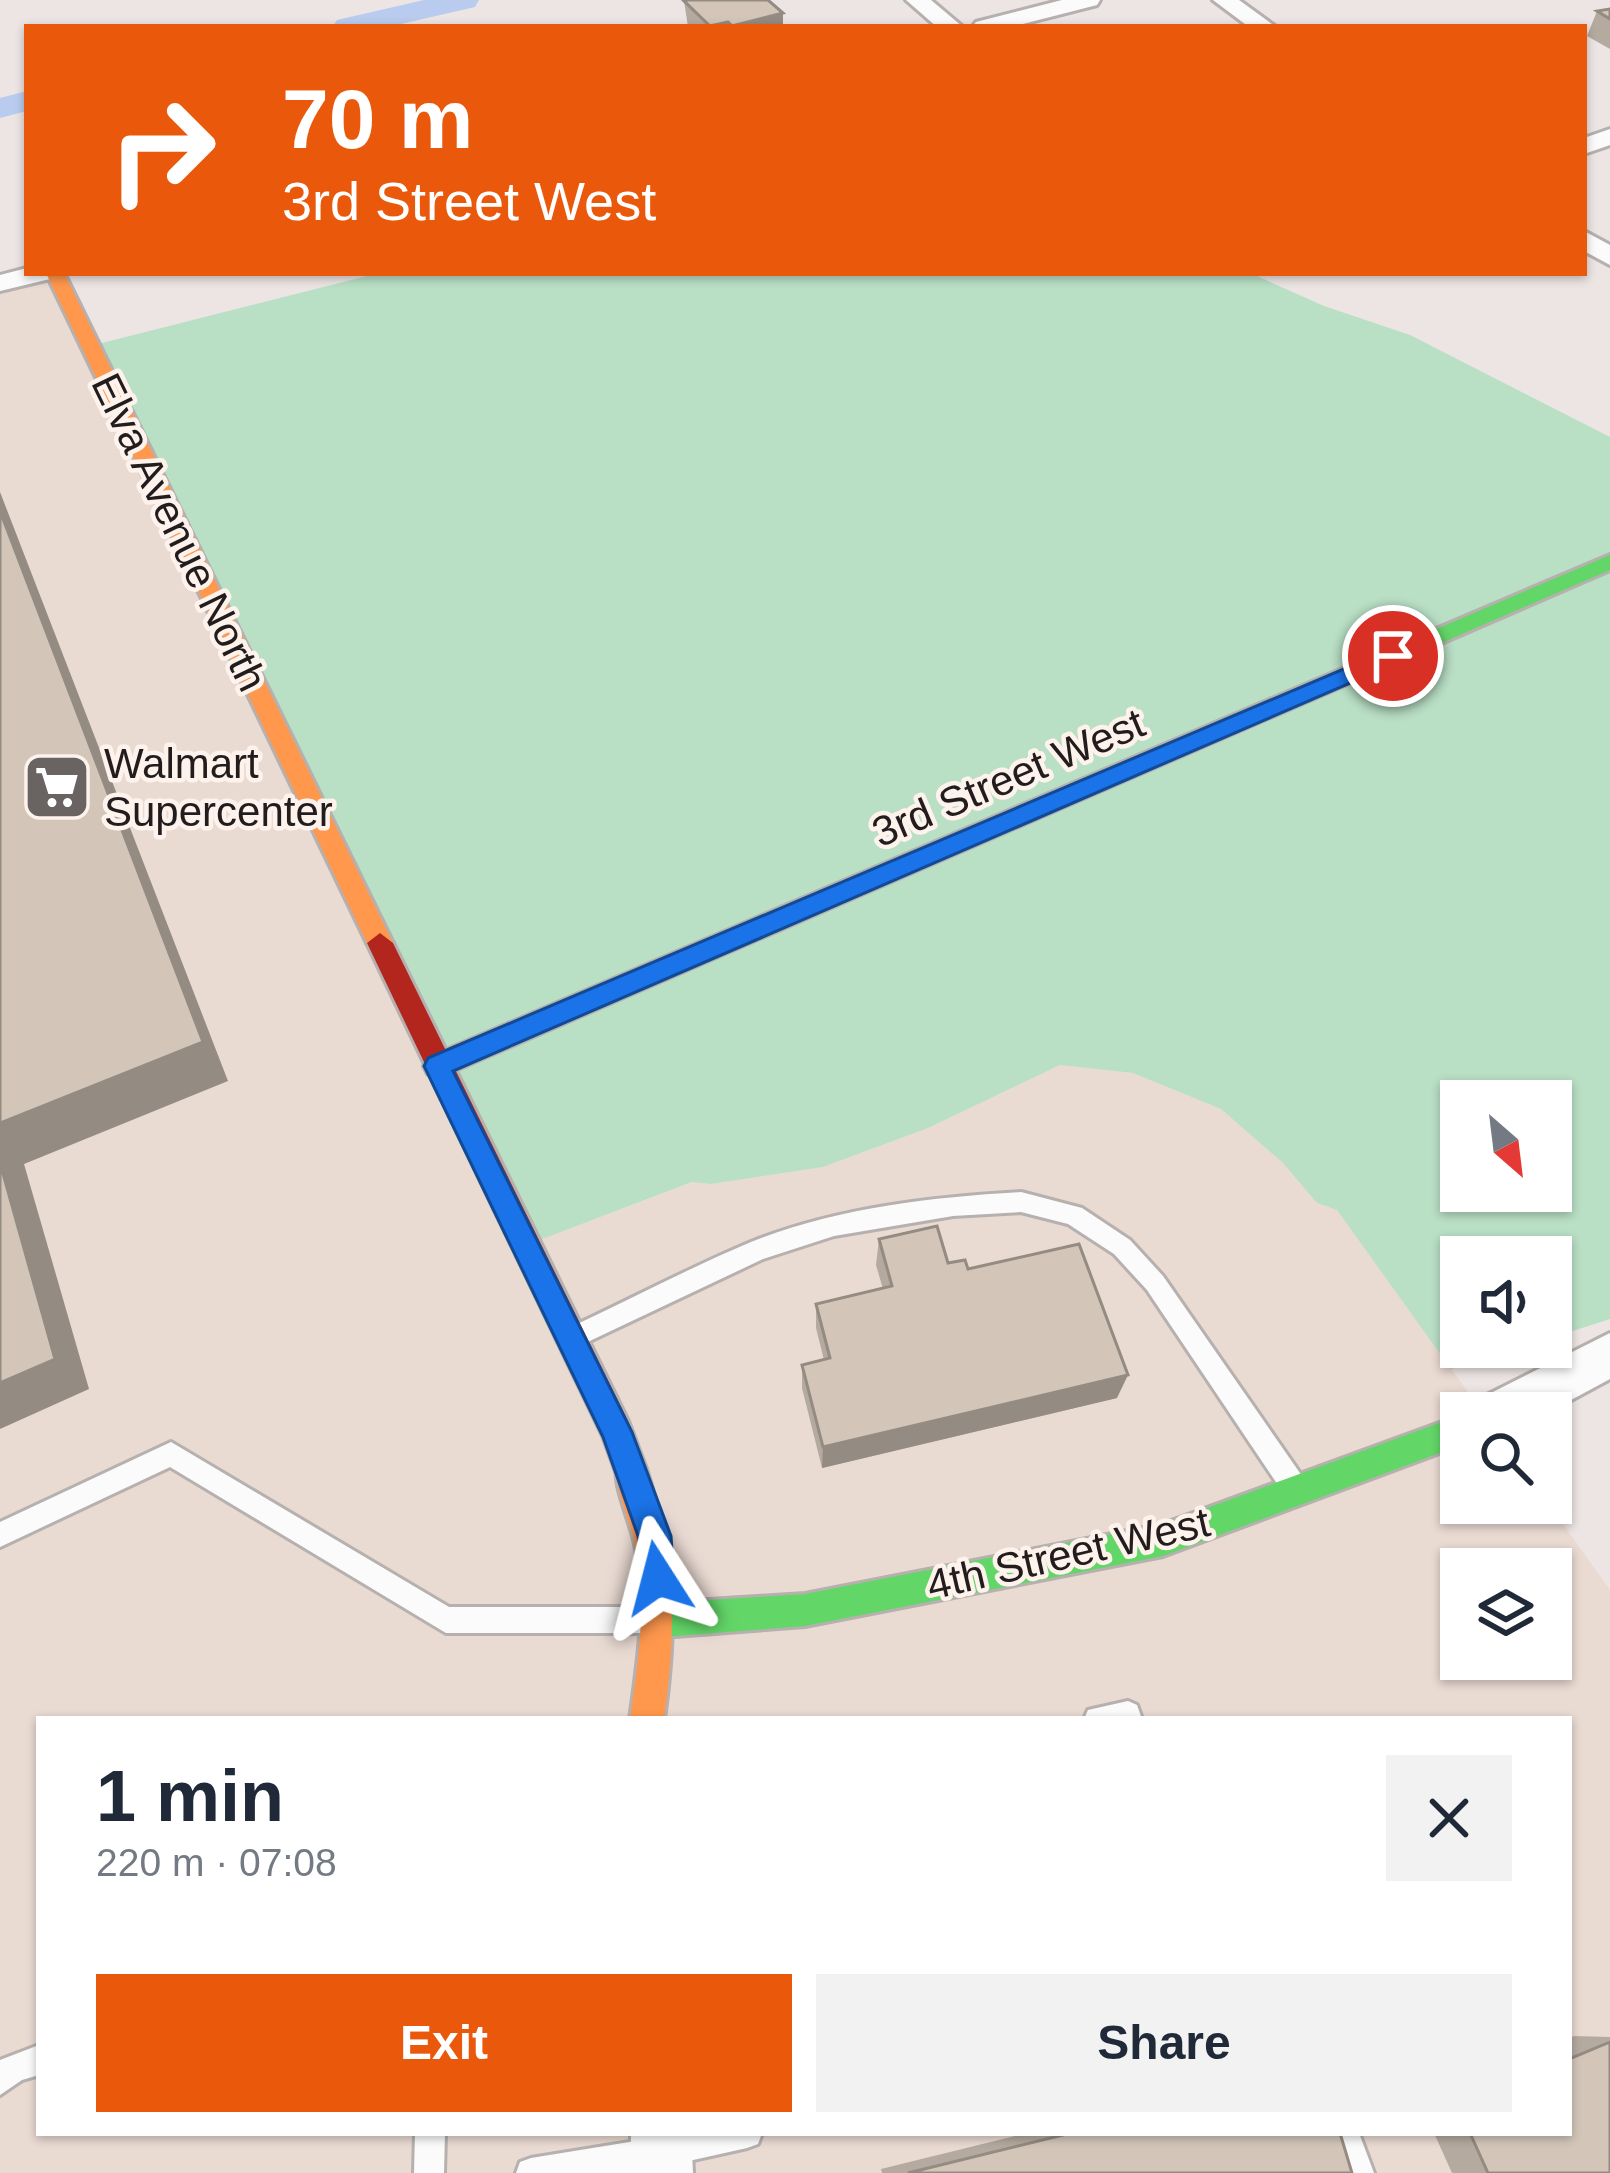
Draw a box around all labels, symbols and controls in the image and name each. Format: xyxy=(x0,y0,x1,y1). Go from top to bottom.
icon: right xyxy=(84,72,240,228)
text: 70 m xyxy=(282,72,473,166)
text: 3rd Street West xyxy=(282,171,656,231)
street label: Elva Avenue North xyxy=(82,366,277,699)
pin xyxy=(1342,605,1444,707)
icon: arrive xyxy=(1360,623,1426,689)
street label: 3rd Street West xyxy=(865,699,1152,856)
place label: Walmart Supercenter xyxy=(104,740,333,835)
supermarket icon: Walmart Supercenter xyxy=(22,752,92,822)
north arrow xyxy=(1440,1080,1572,1212)
map controls xyxy=(1440,1080,1572,1680)
button: sound xyxy=(1440,1236,1572,1368)
button: search xyxy=(1440,1392,1572,1524)
street label: 4th Street West xyxy=(922,1498,1214,1609)
position arrow xyxy=(595,1515,721,1641)
button: layers xyxy=(1440,1548,1572,1680)
button: close xyxy=(1386,1755,1512,1881)
text: 1 min xyxy=(96,1756,284,1836)
text: 220 m · 07:08 xyxy=(96,1841,337,1884)
button: Exit xyxy=(96,1974,792,2112)
button: Share xyxy=(816,1974,1512,2112)

